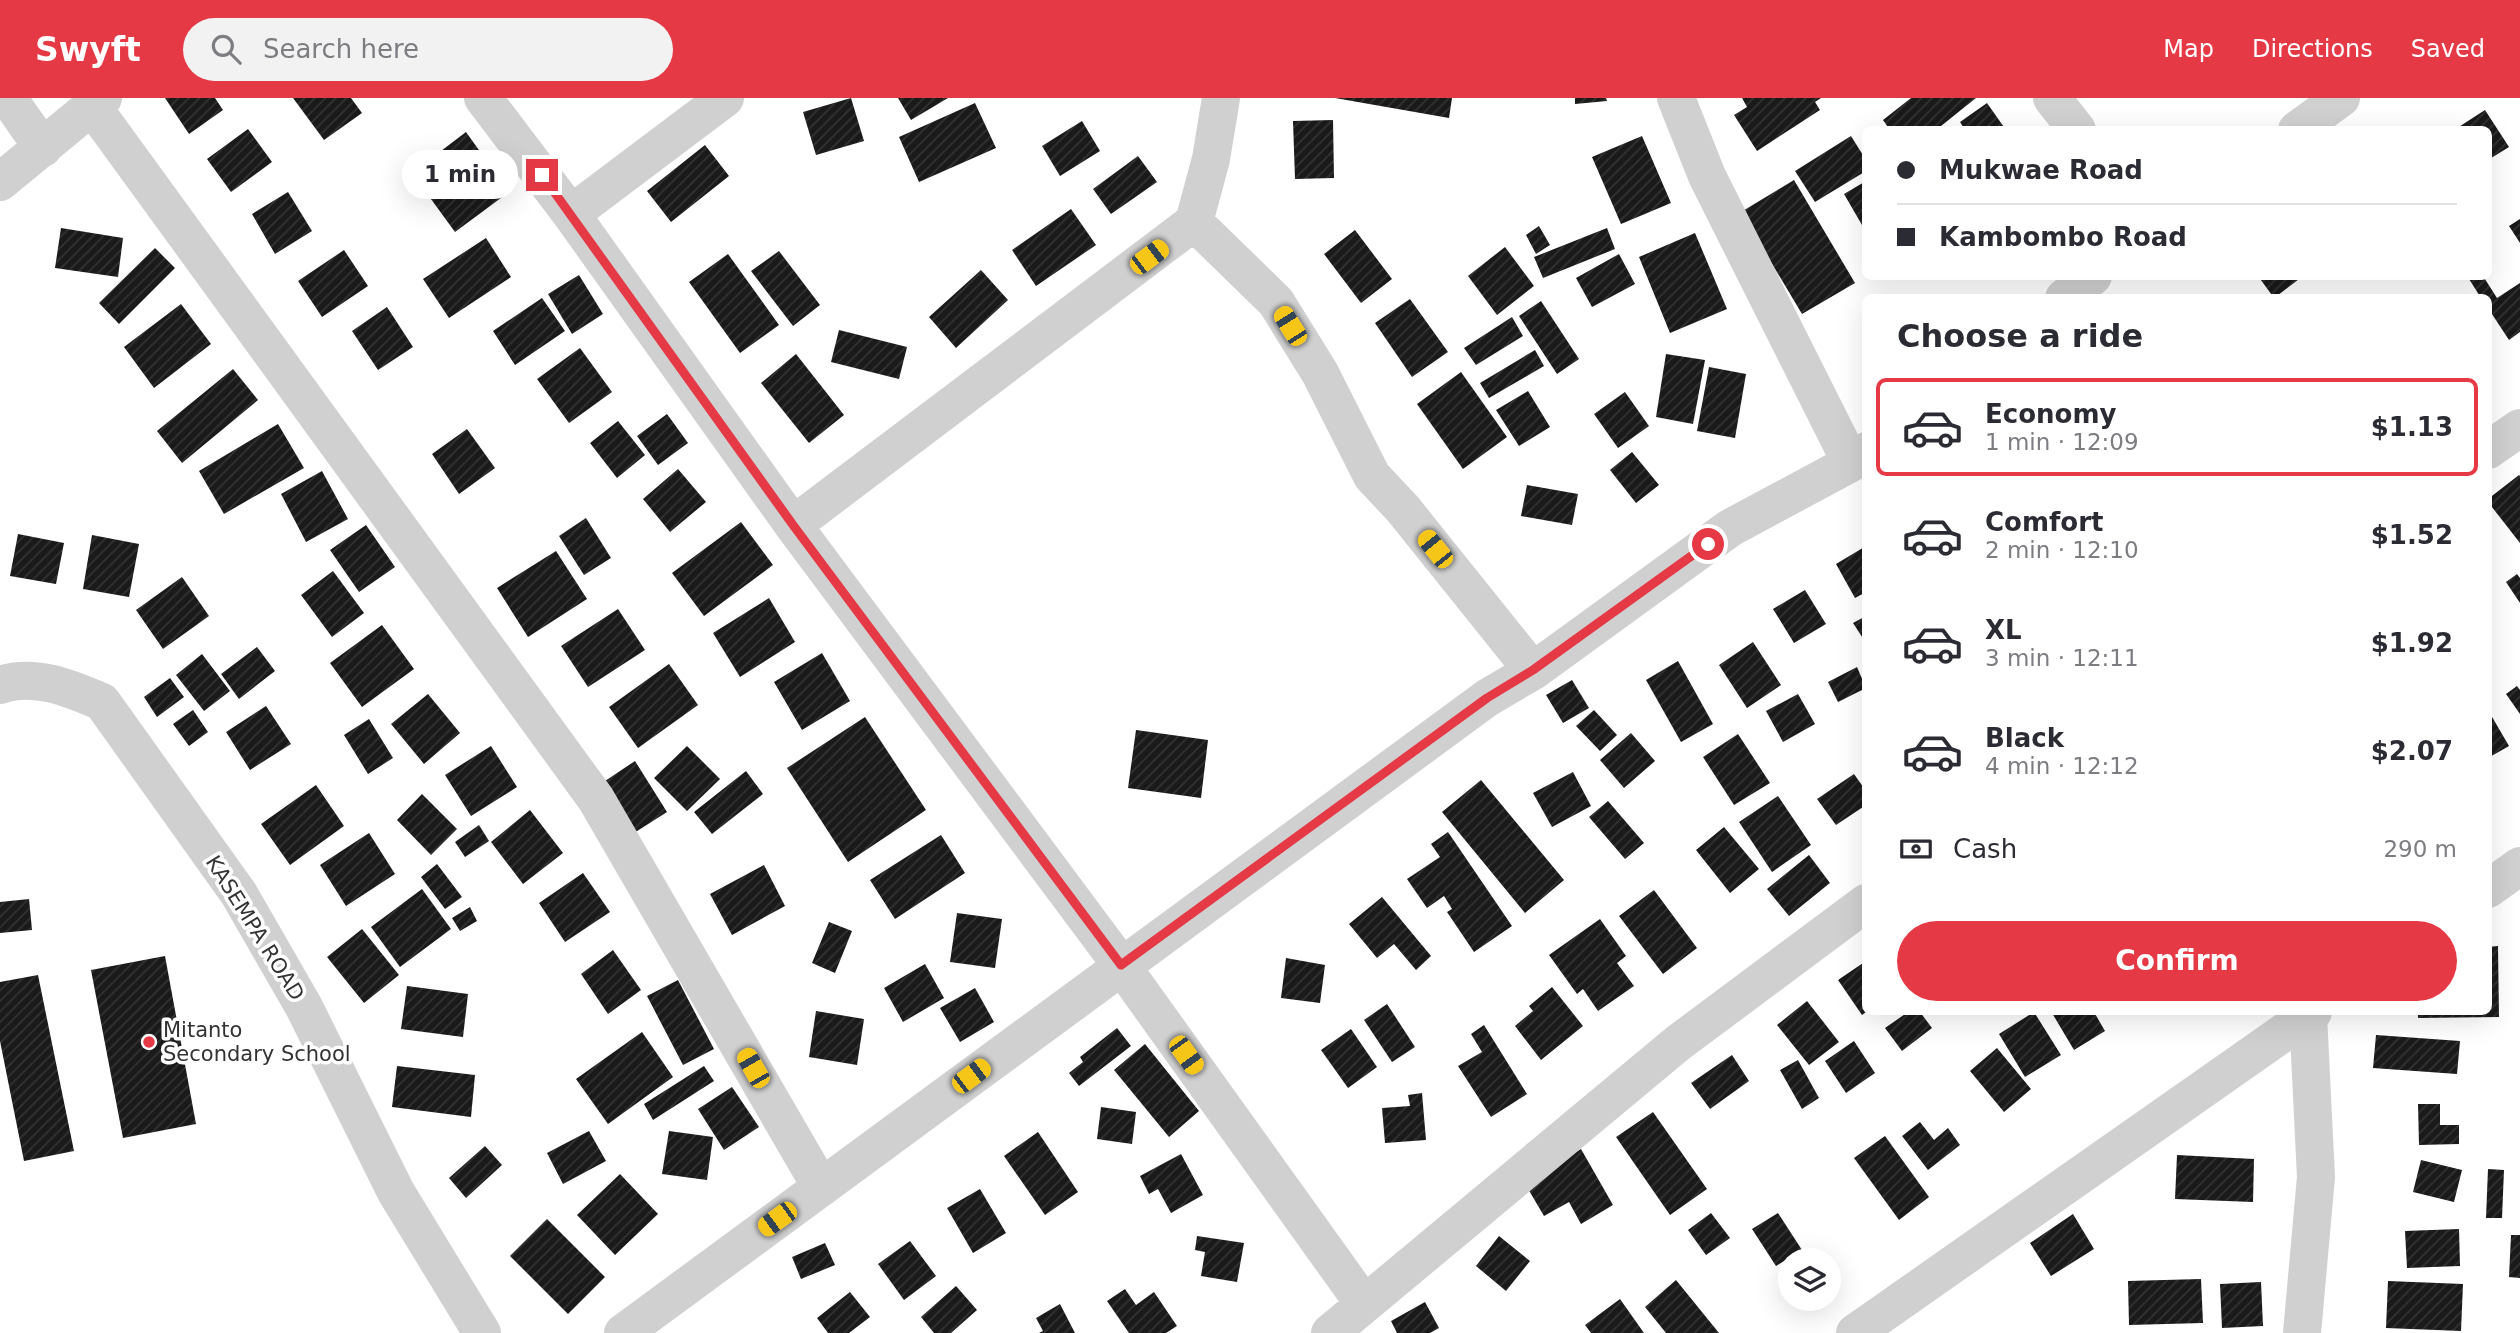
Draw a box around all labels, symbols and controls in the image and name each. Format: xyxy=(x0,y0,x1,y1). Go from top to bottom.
search box xyxy=(183,18,673,81)
text: Swyft xyxy=(35,30,141,69)
icon: search xyxy=(207,30,245,68)
text: Search here xyxy=(263,34,419,64)
text: Map xyxy=(2163,35,2214,63)
text: Directions xyxy=(2252,35,2373,63)
text: Saved xyxy=(2411,35,2485,63)
callout: 1 min xyxy=(402,150,518,200)
text: Mukwae Road xyxy=(1939,155,2143,185)
route end xyxy=(526,159,558,191)
text: 1 min xyxy=(424,161,496,187)
text: Kambombo Road xyxy=(1939,222,2187,252)
car xyxy=(1126,236,1173,278)
car xyxy=(1270,303,1311,349)
text: Choose a ride xyxy=(1897,317,2143,355)
icon: car xyxy=(1901,396,1964,459)
text: Economy xyxy=(1985,399,2116,429)
text: $1.13 xyxy=(2371,412,2453,442)
text: 1 min · 12:09 xyxy=(1985,429,2139,455)
icon: car xyxy=(1901,504,1964,567)
text: Comfort xyxy=(1985,507,2103,537)
text: $1.52 xyxy=(2371,520,2453,550)
car xyxy=(1414,526,1457,572)
route start xyxy=(1692,528,1724,560)
text: 2 min · 12:10 xyxy=(1985,537,2139,563)
icon: car xyxy=(1901,612,1964,675)
text: XL xyxy=(1985,615,2022,645)
text: $1.92 xyxy=(2371,628,2453,658)
text: 3 min · 12:11 xyxy=(1985,645,2139,671)
icon: car xyxy=(1901,720,1964,783)
text: Black xyxy=(1985,723,2064,753)
text: $2.07 xyxy=(2371,736,2453,766)
text: 4 min · 12:12 xyxy=(1985,753,2139,779)
icon: cash xyxy=(1897,830,1935,868)
text: Cash xyxy=(1953,834,2017,864)
text: 290 m xyxy=(2383,836,2457,862)
street label: KASEMPA ROAD xyxy=(201,851,309,1005)
button: Confirm xyxy=(1897,921,2457,1001)
place label: Mitanto Secondary School xyxy=(163,1018,351,1066)
car xyxy=(1166,1032,1207,1078)
marker: Mitanto Secondary School xyxy=(141,1034,157,1050)
car xyxy=(734,1045,773,1091)
car xyxy=(948,1055,995,1097)
car xyxy=(754,1198,801,1240)
map controls xyxy=(1778,1248,1841,1311)
button: layers xyxy=(1778,1248,1841,1311)

